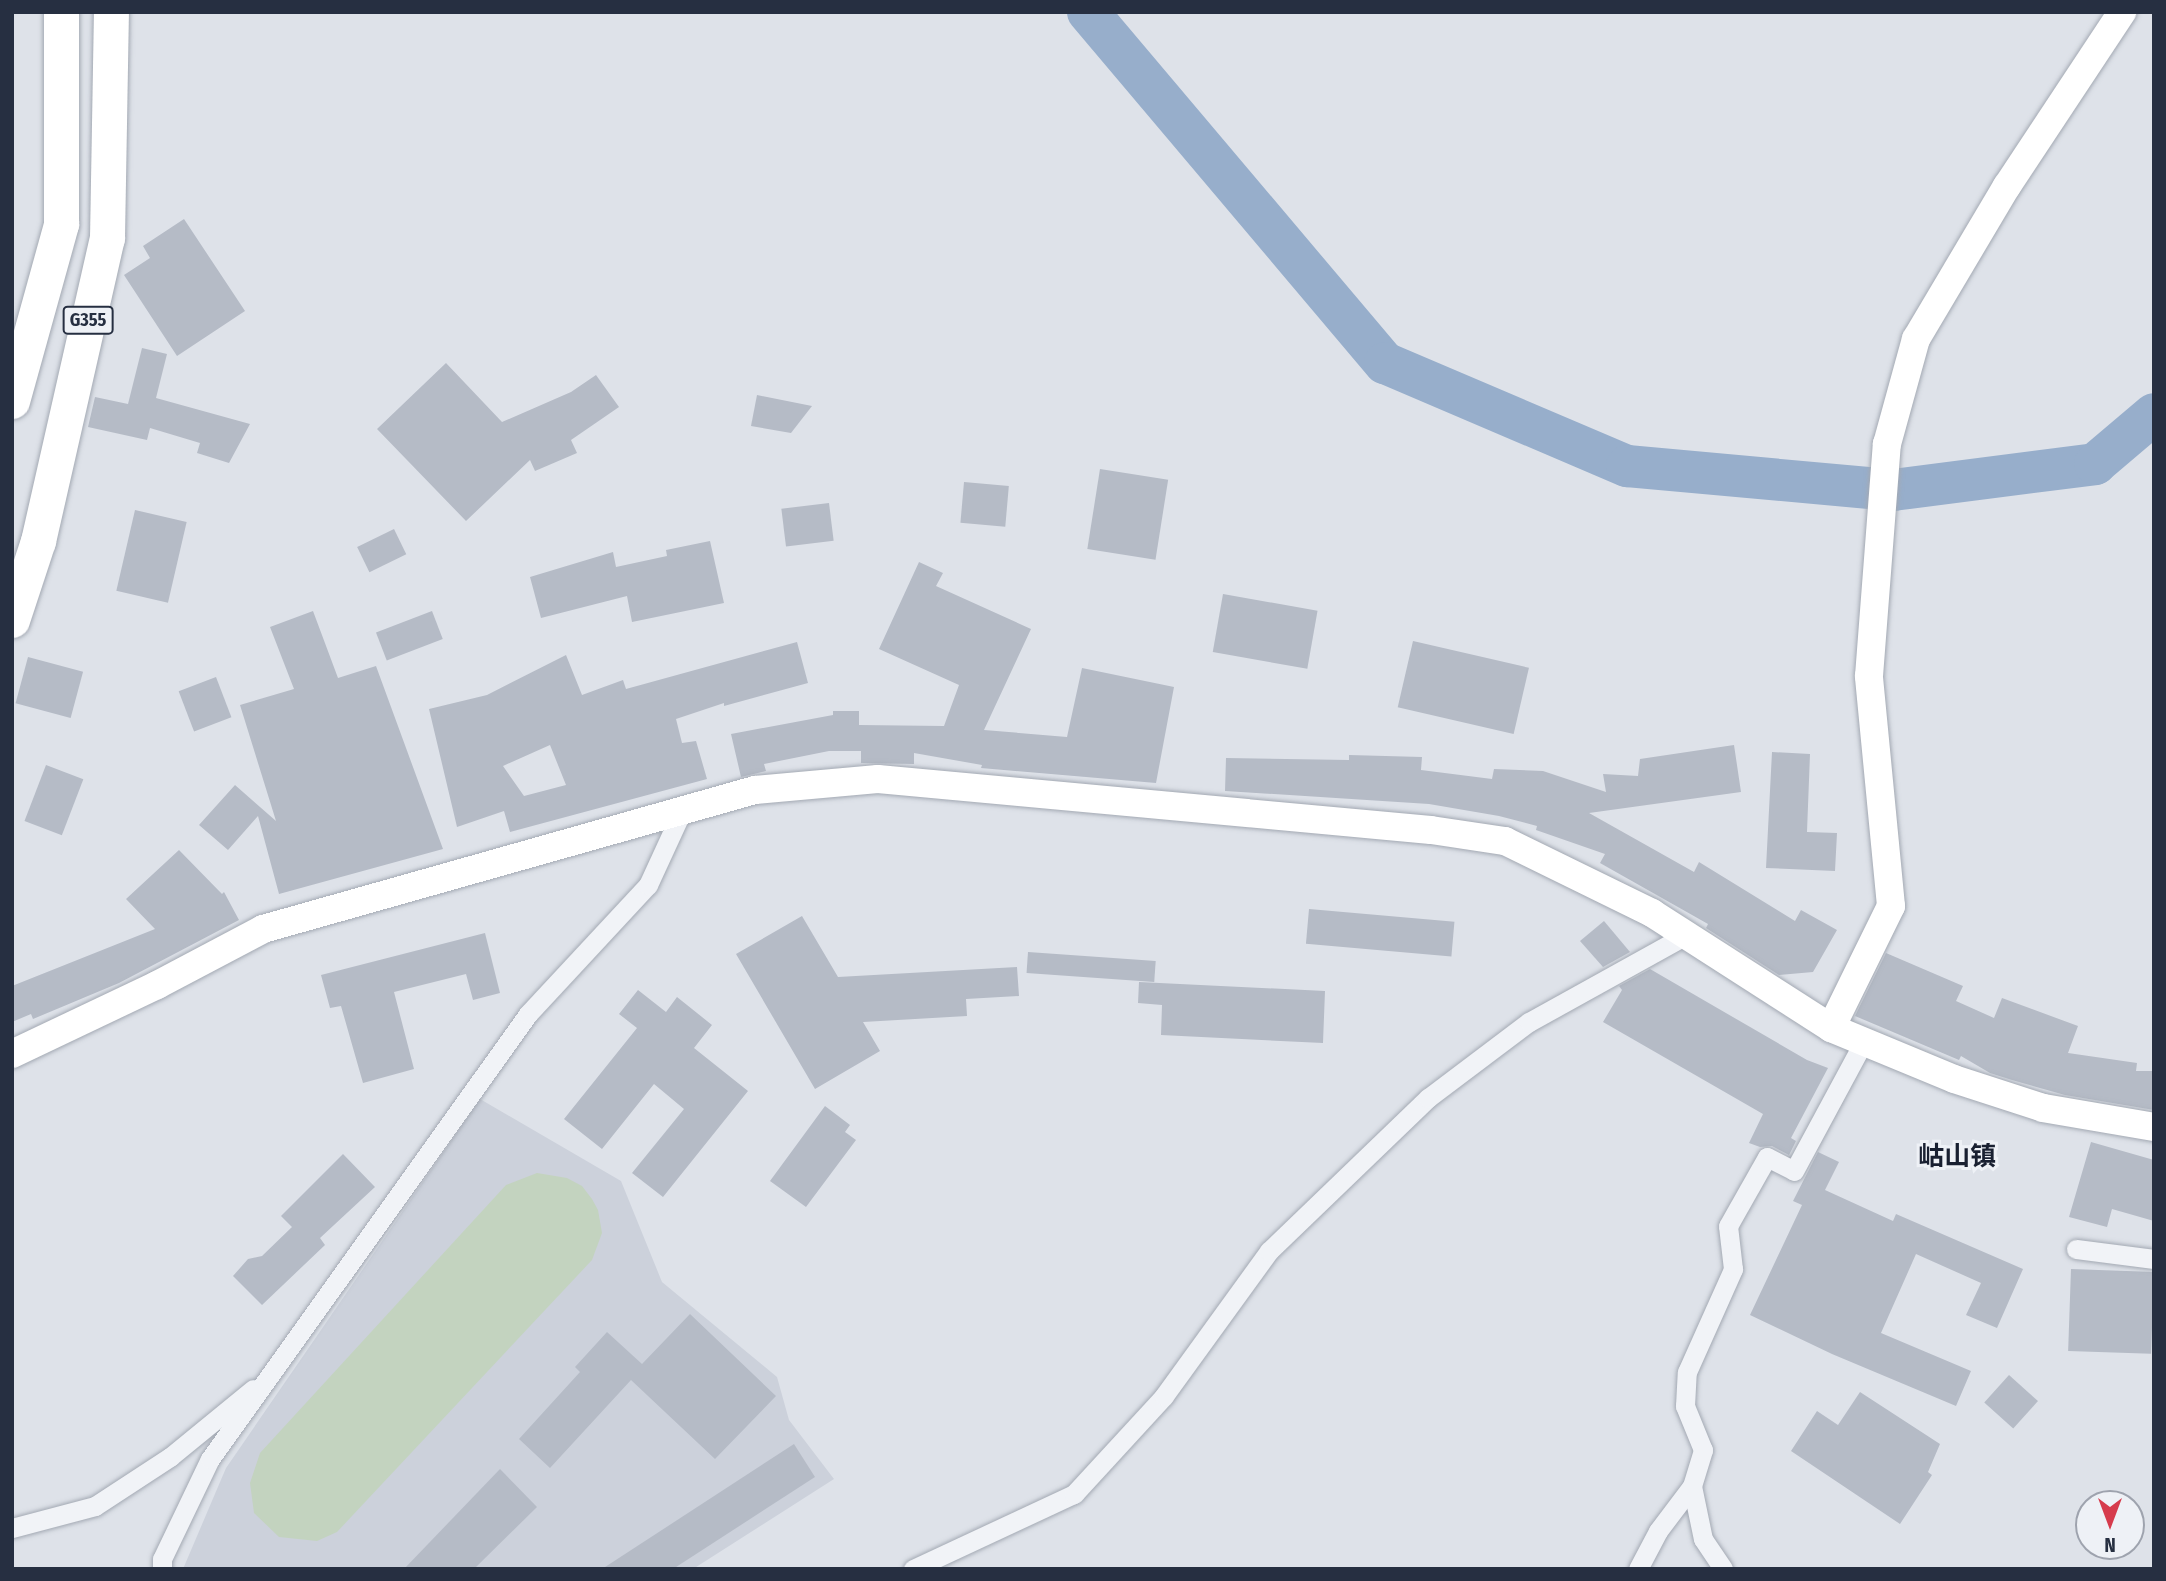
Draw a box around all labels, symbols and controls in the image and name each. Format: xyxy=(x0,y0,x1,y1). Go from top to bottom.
road number: G355 xyxy=(62,306,114,334)
district label: 岵山镇 xyxy=(1918,1141,1996,1173)
north arrow xyxy=(2075,1490,2145,1560)
text: N xyxy=(2104,1533,2116,1556)

